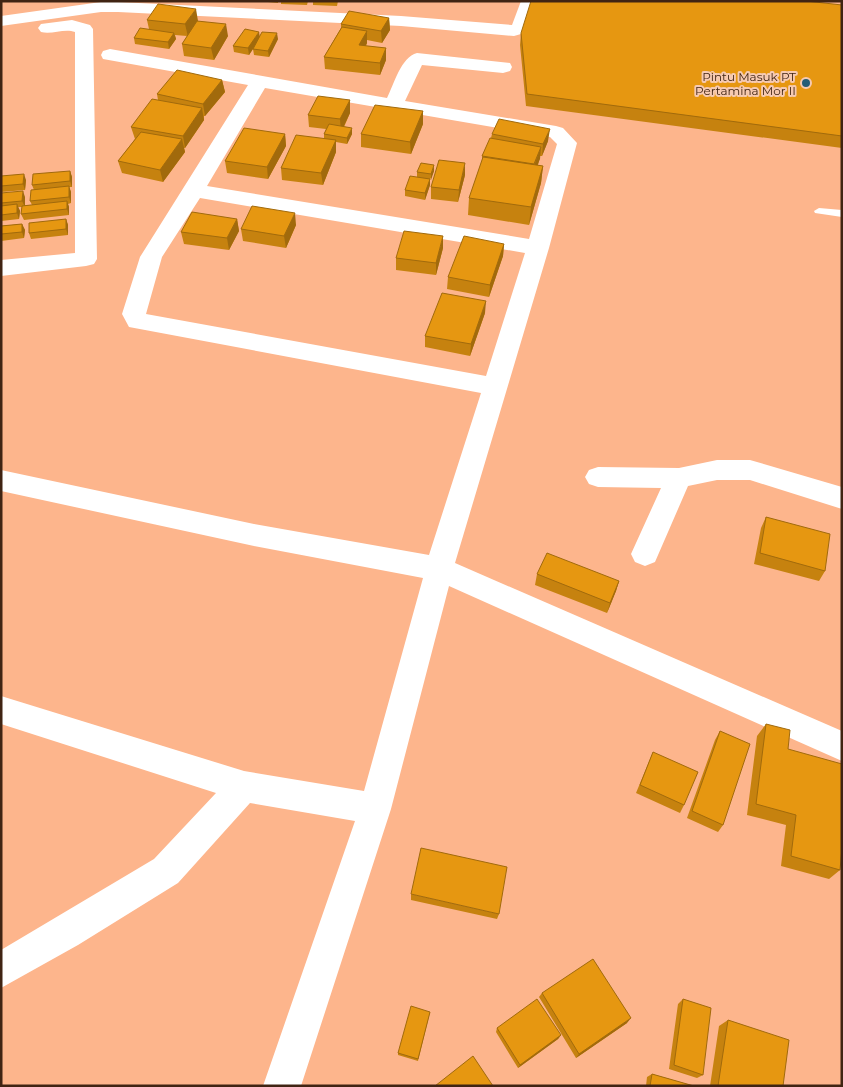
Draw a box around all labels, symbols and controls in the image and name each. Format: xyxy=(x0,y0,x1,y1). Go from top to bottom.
place label: Pintu Masuk PT Pertamina Mor II xyxy=(695,69,796,98)
marker: Pintu Masuk PT Pertamina Mor II xyxy=(800,77,812,89)

